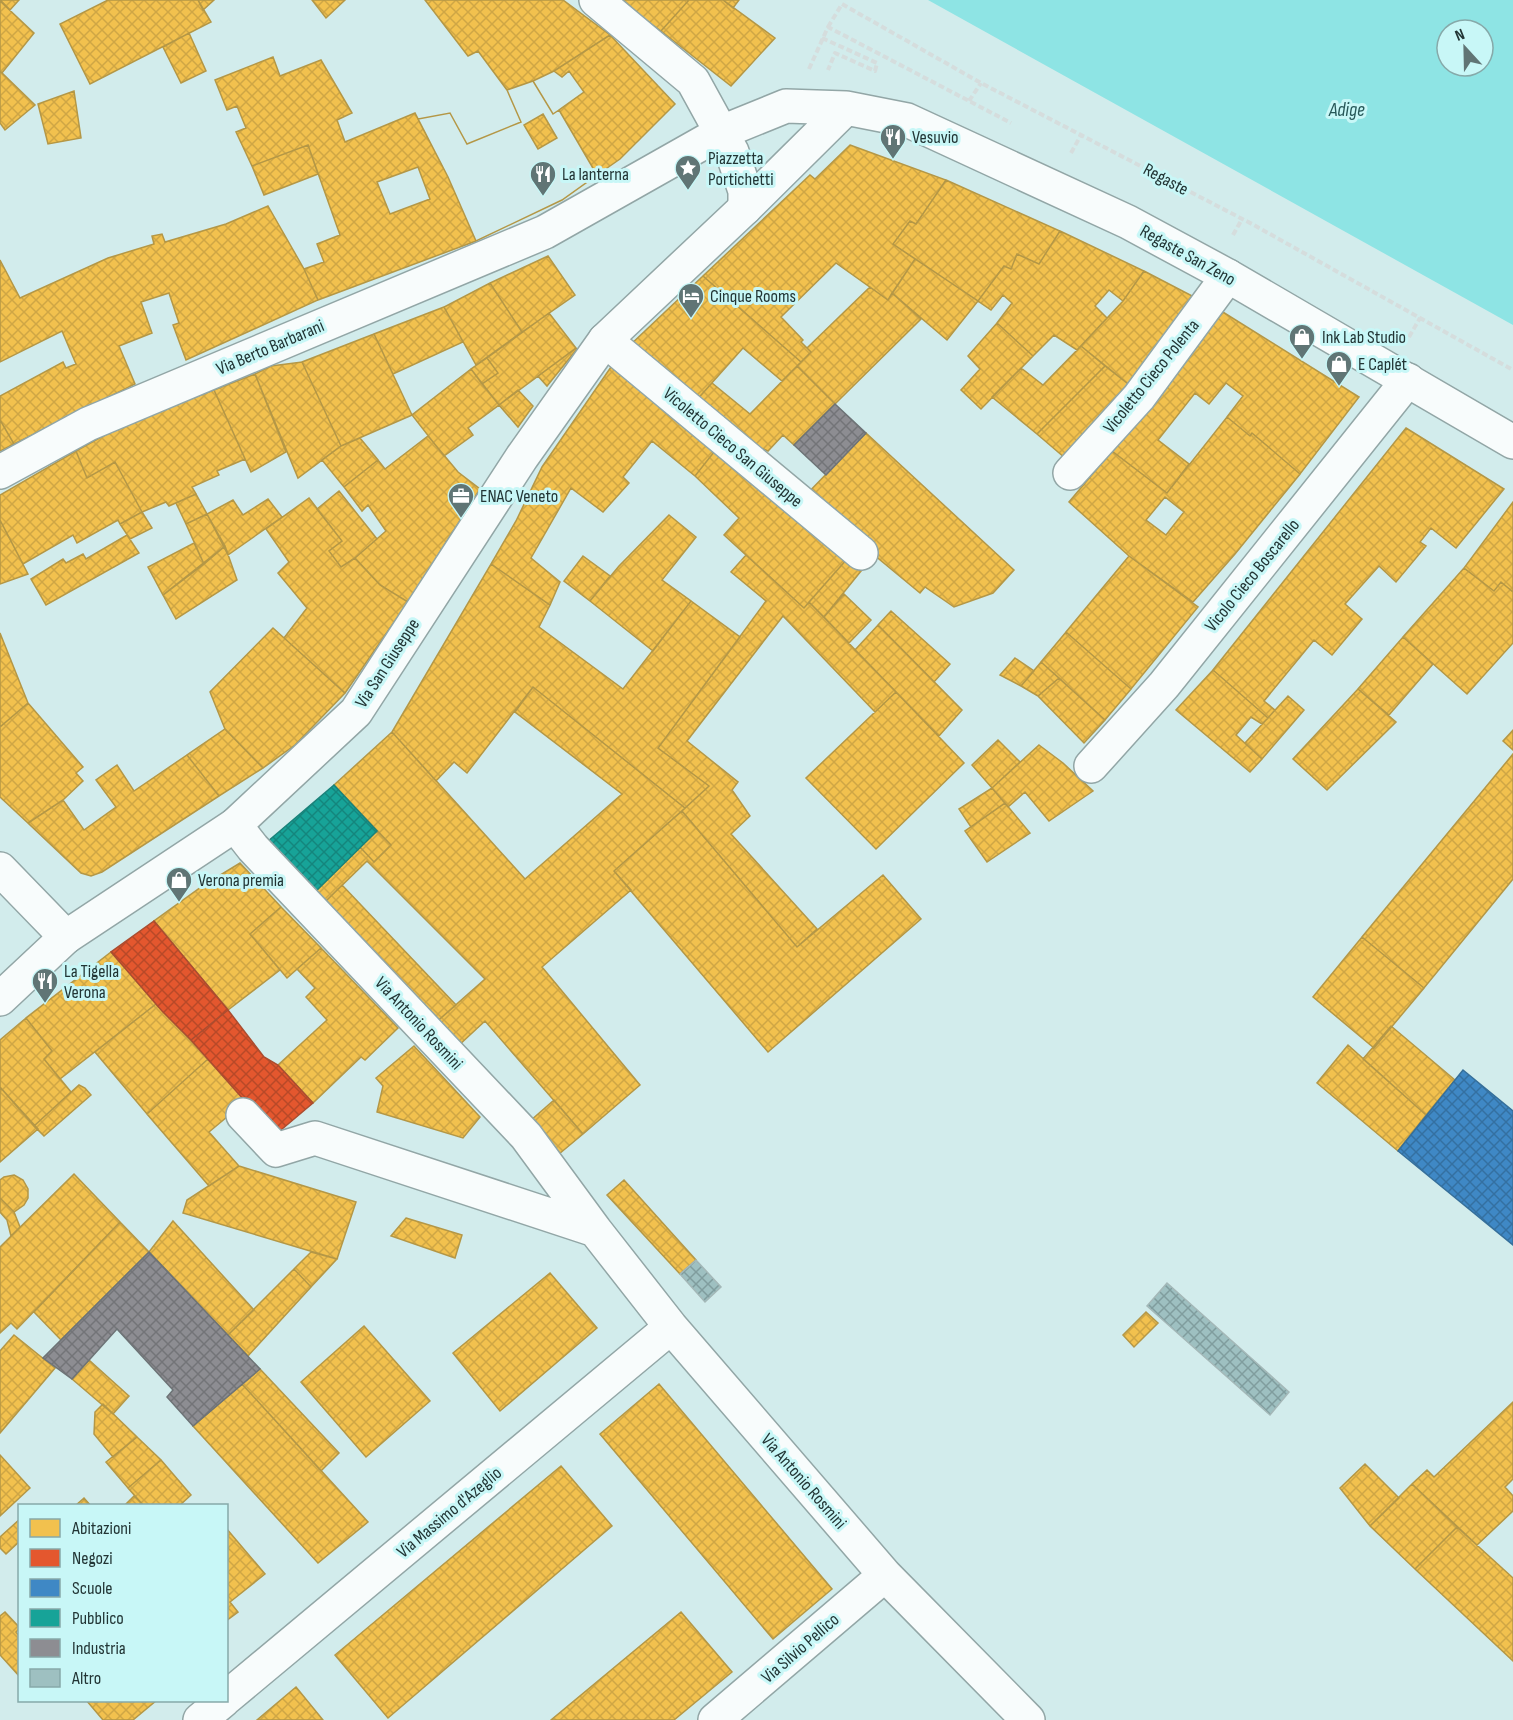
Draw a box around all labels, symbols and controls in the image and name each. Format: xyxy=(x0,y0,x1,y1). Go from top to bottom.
north arrow xyxy=(1435,18,1495,78)
text: N xyxy=(1452,25,1467,46)
water label: Adige xyxy=(1328,98,1365,122)
restaurant icon: Vesuvio xyxy=(878,122,908,160)
place label: Vesuvio xyxy=(912,127,959,148)
place label: Piazzetta Portichetti xyxy=(708,148,774,190)
place icon: Piazzetta Portichetti xyxy=(673,153,703,191)
restaurant icon: La lanterna xyxy=(528,159,558,197)
street label: Regaste xyxy=(1140,159,1192,200)
place label: La lanterna xyxy=(562,164,629,185)
street label: Regaste San Zeno xyxy=(1136,221,1239,290)
hotel icon: Cinque Rooms xyxy=(676,281,706,319)
place label: Cinque Rooms xyxy=(710,286,796,307)
street label: Via Berto Barbarani xyxy=(213,315,327,380)
street label: Vicoletto Cieco Polenta xyxy=(1099,315,1204,437)
shop icon: Ink Lab Studio xyxy=(1287,322,1317,360)
place label: Ink Lab Studio xyxy=(1322,327,1406,348)
shop icon: E Caplét xyxy=(1324,349,1354,387)
place label: E Caplét xyxy=(1358,354,1408,375)
street label: Vicoletto Cieco San Giuseppe xyxy=(659,383,807,512)
office icon: ENAC Veneto xyxy=(446,481,476,519)
place label: ENAC Veneto xyxy=(480,486,558,507)
street label: Vicolo Cieco Boscarello xyxy=(1201,515,1304,636)
street label: Via San Giuseppe xyxy=(351,615,424,712)
shop icon: Verona premia xyxy=(164,865,194,903)
place label: Verona premia xyxy=(198,870,284,891)
place label: La Tigella Verona xyxy=(64,961,119,1003)
restaurant icon: La Tigella Verona xyxy=(30,966,60,1004)
street label: Via Antonio Rosmini xyxy=(370,973,467,1074)
street label: Via Antonio Rosmini xyxy=(757,1429,851,1533)
street label: Via Massimo d'Azeglio xyxy=(393,1462,506,1562)
legend xyxy=(18,1504,228,1702)
text: Abitazioni xyxy=(71,1518,131,1539)
text: Negozi xyxy=(72,1548,113,1569)
text: Scuole xyxy=(72,1578,112,1599)
text: Pubblico xyxy=(72,1608,124,1629)
street label: Via Silvio Pellico xyxy=(757,1609,843,1688)
text: Industria xyxy=(72,1638,126,1659)
text: Altro xyxy=(71,1668,101,1689)

